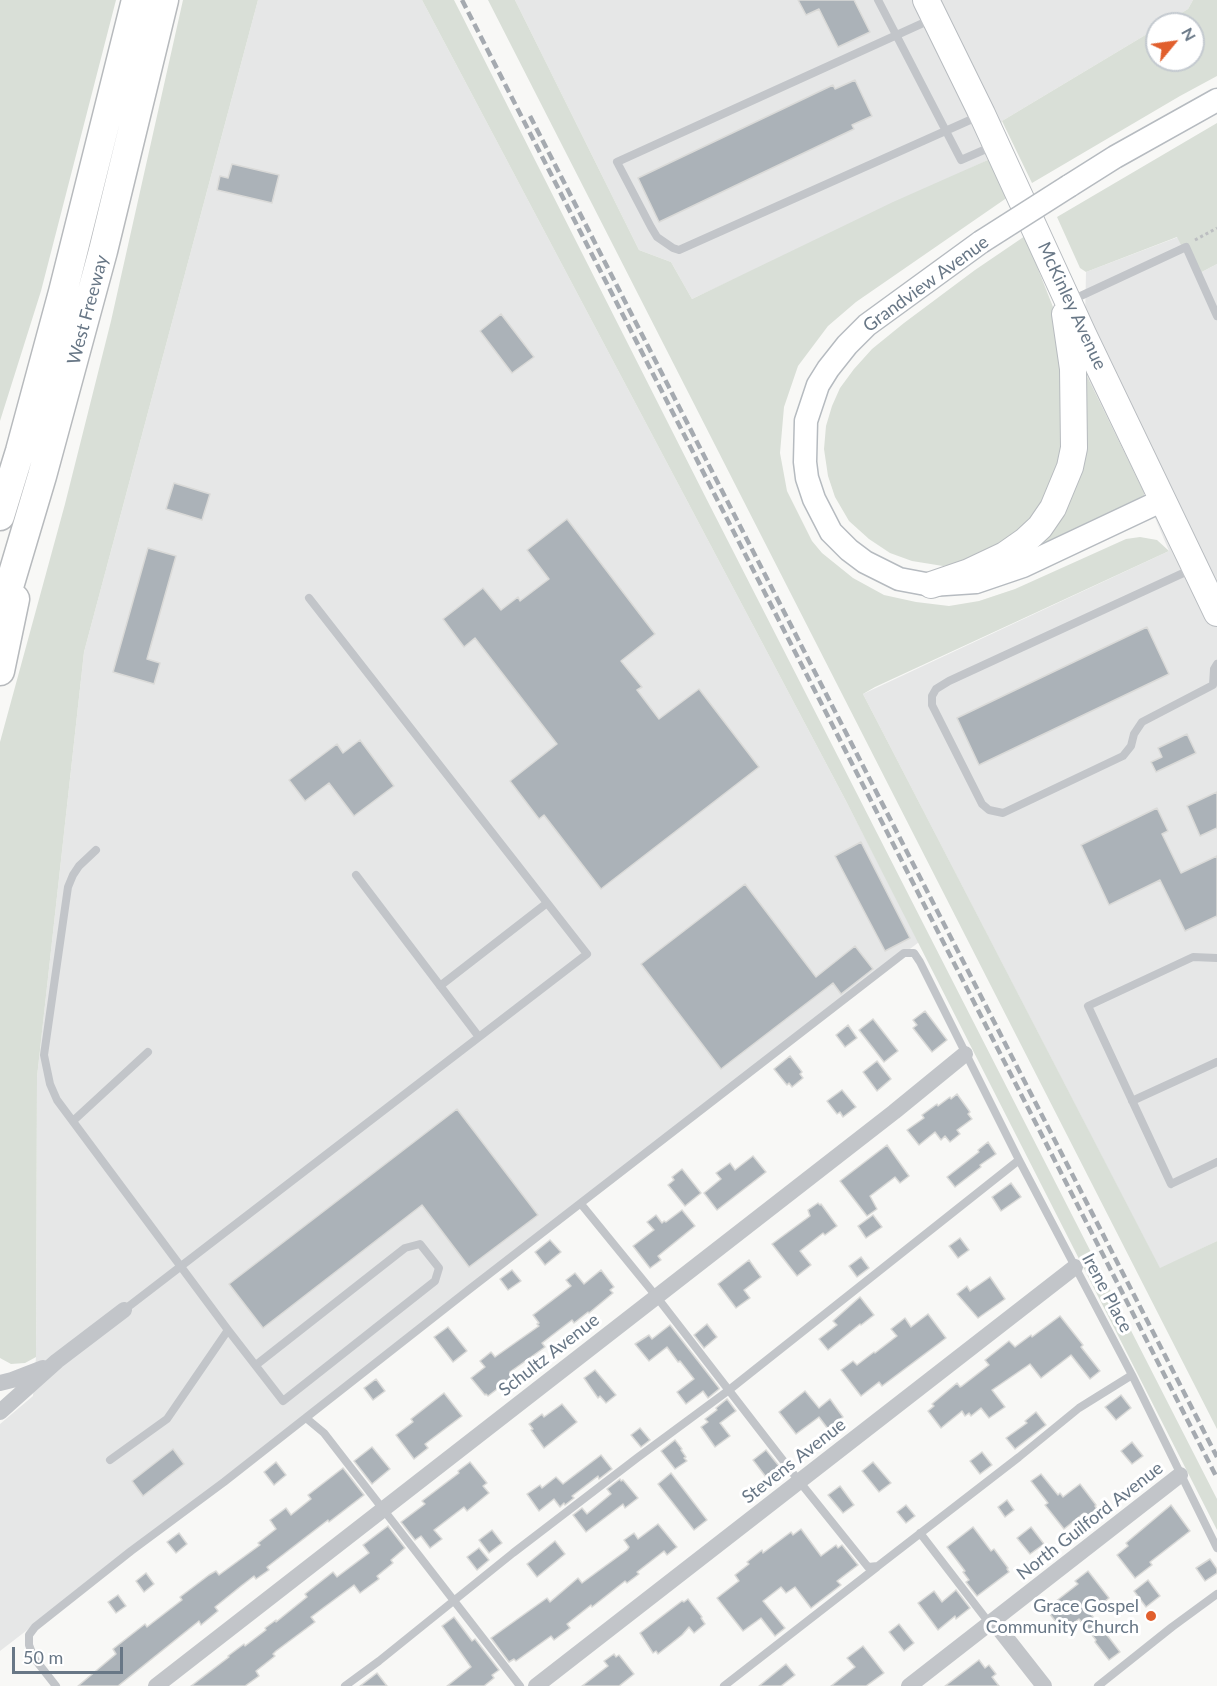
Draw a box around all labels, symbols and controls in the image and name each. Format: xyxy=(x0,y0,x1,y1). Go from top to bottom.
north arrow xyxy=(1145,12,1205,72)
text: N xyxy=(1178,24,1201,44)
street label: Grandview Avenue xyxy=(859,231,993,337)
street label: McKinley Avenue xyxy=(1033,239,1111,373)
street label: West Freeway xyxy=(63,253,113,367)
street label: Irene Place xyxy=(1077,1250,1137,1336)
street label: Schultz Avenue xyxy=(495,1309,603,1401)
street label: Stevens Avenue xyxy=(738,1414,850,1508)
street label: North Guilford Avenue xyxy=(1013,1457,1167,1585)
place label: Grace Gospel Community Church xyxy=(986,1595,1139,1638)
marker: Grace Gospel Community Church xyxy=(1144,1609,1158,1623)
scale bar xyxy=(15,1635,126,1673)
text: 50 m xyxy=(23,1646,63,1668)

